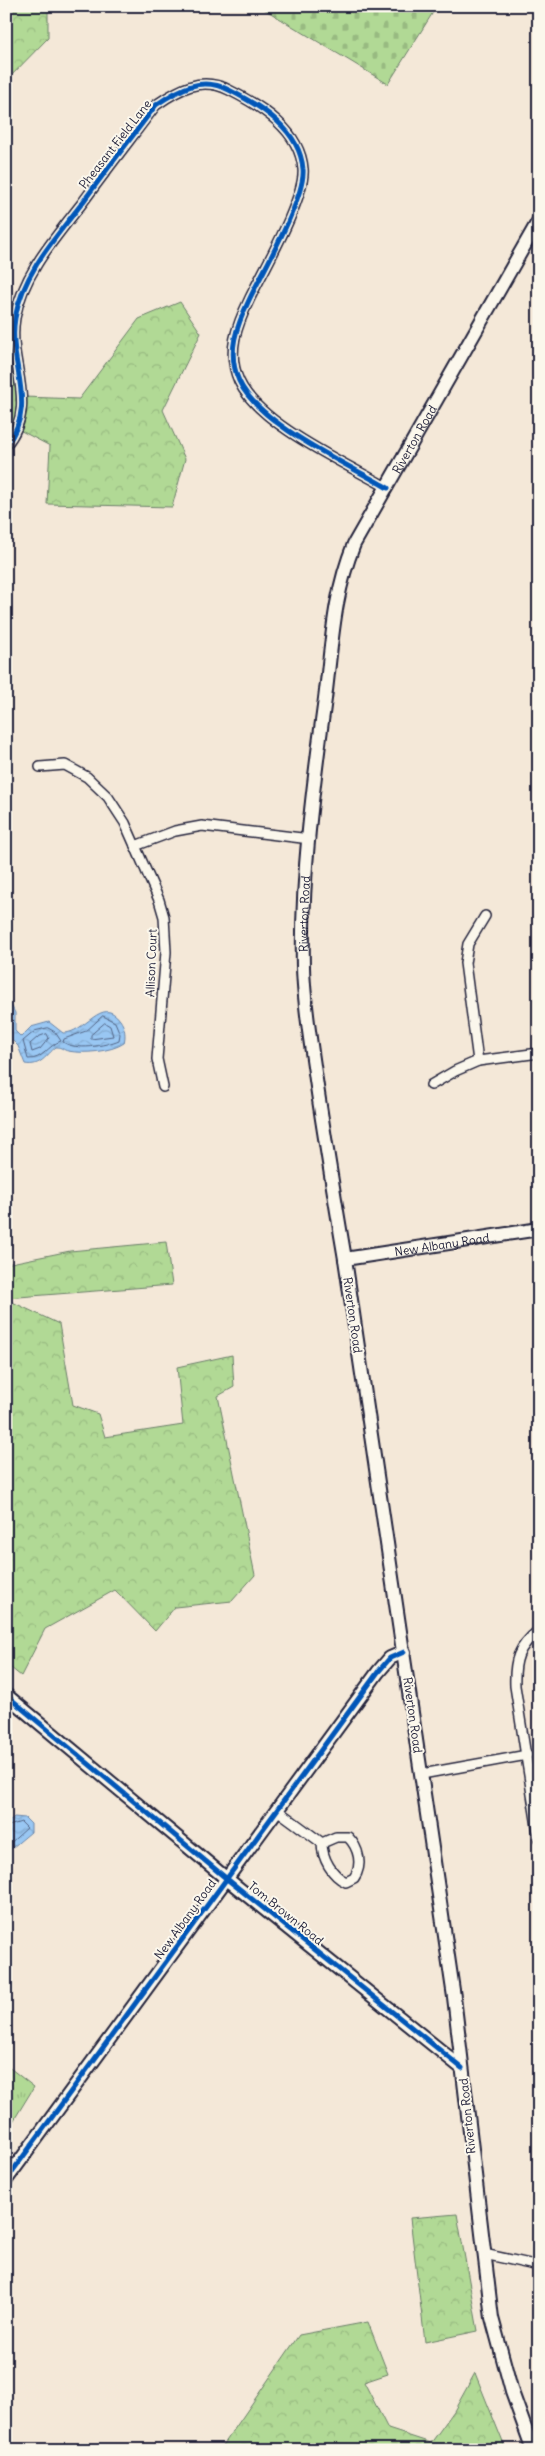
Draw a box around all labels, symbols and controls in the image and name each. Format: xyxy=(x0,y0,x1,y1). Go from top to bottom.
street label: Pheasant Field Lane xyxy=(76,97,154,191)
street label: Riverton Road xyxy=(388,402,439,476)
street label: Riverton Road xyxy=(295,875,313,952)
street label: Allison Court xyxy=(142,929,160,997)
street label: New Albany Road xyxy=(393,1229,490,1259)
street label: Riverton Road xyxy=(340,1276,366,1354)
street label: Riverton Road xyxy=(400,1676,426,1754)
street label: New Albany Road xyxy=(151,1876,219,1962)
street label: Tom Brown Road xyxy=(245,1878,327,1948)
street label: Riverton Road xyxy=(456,2077,478,2155)

